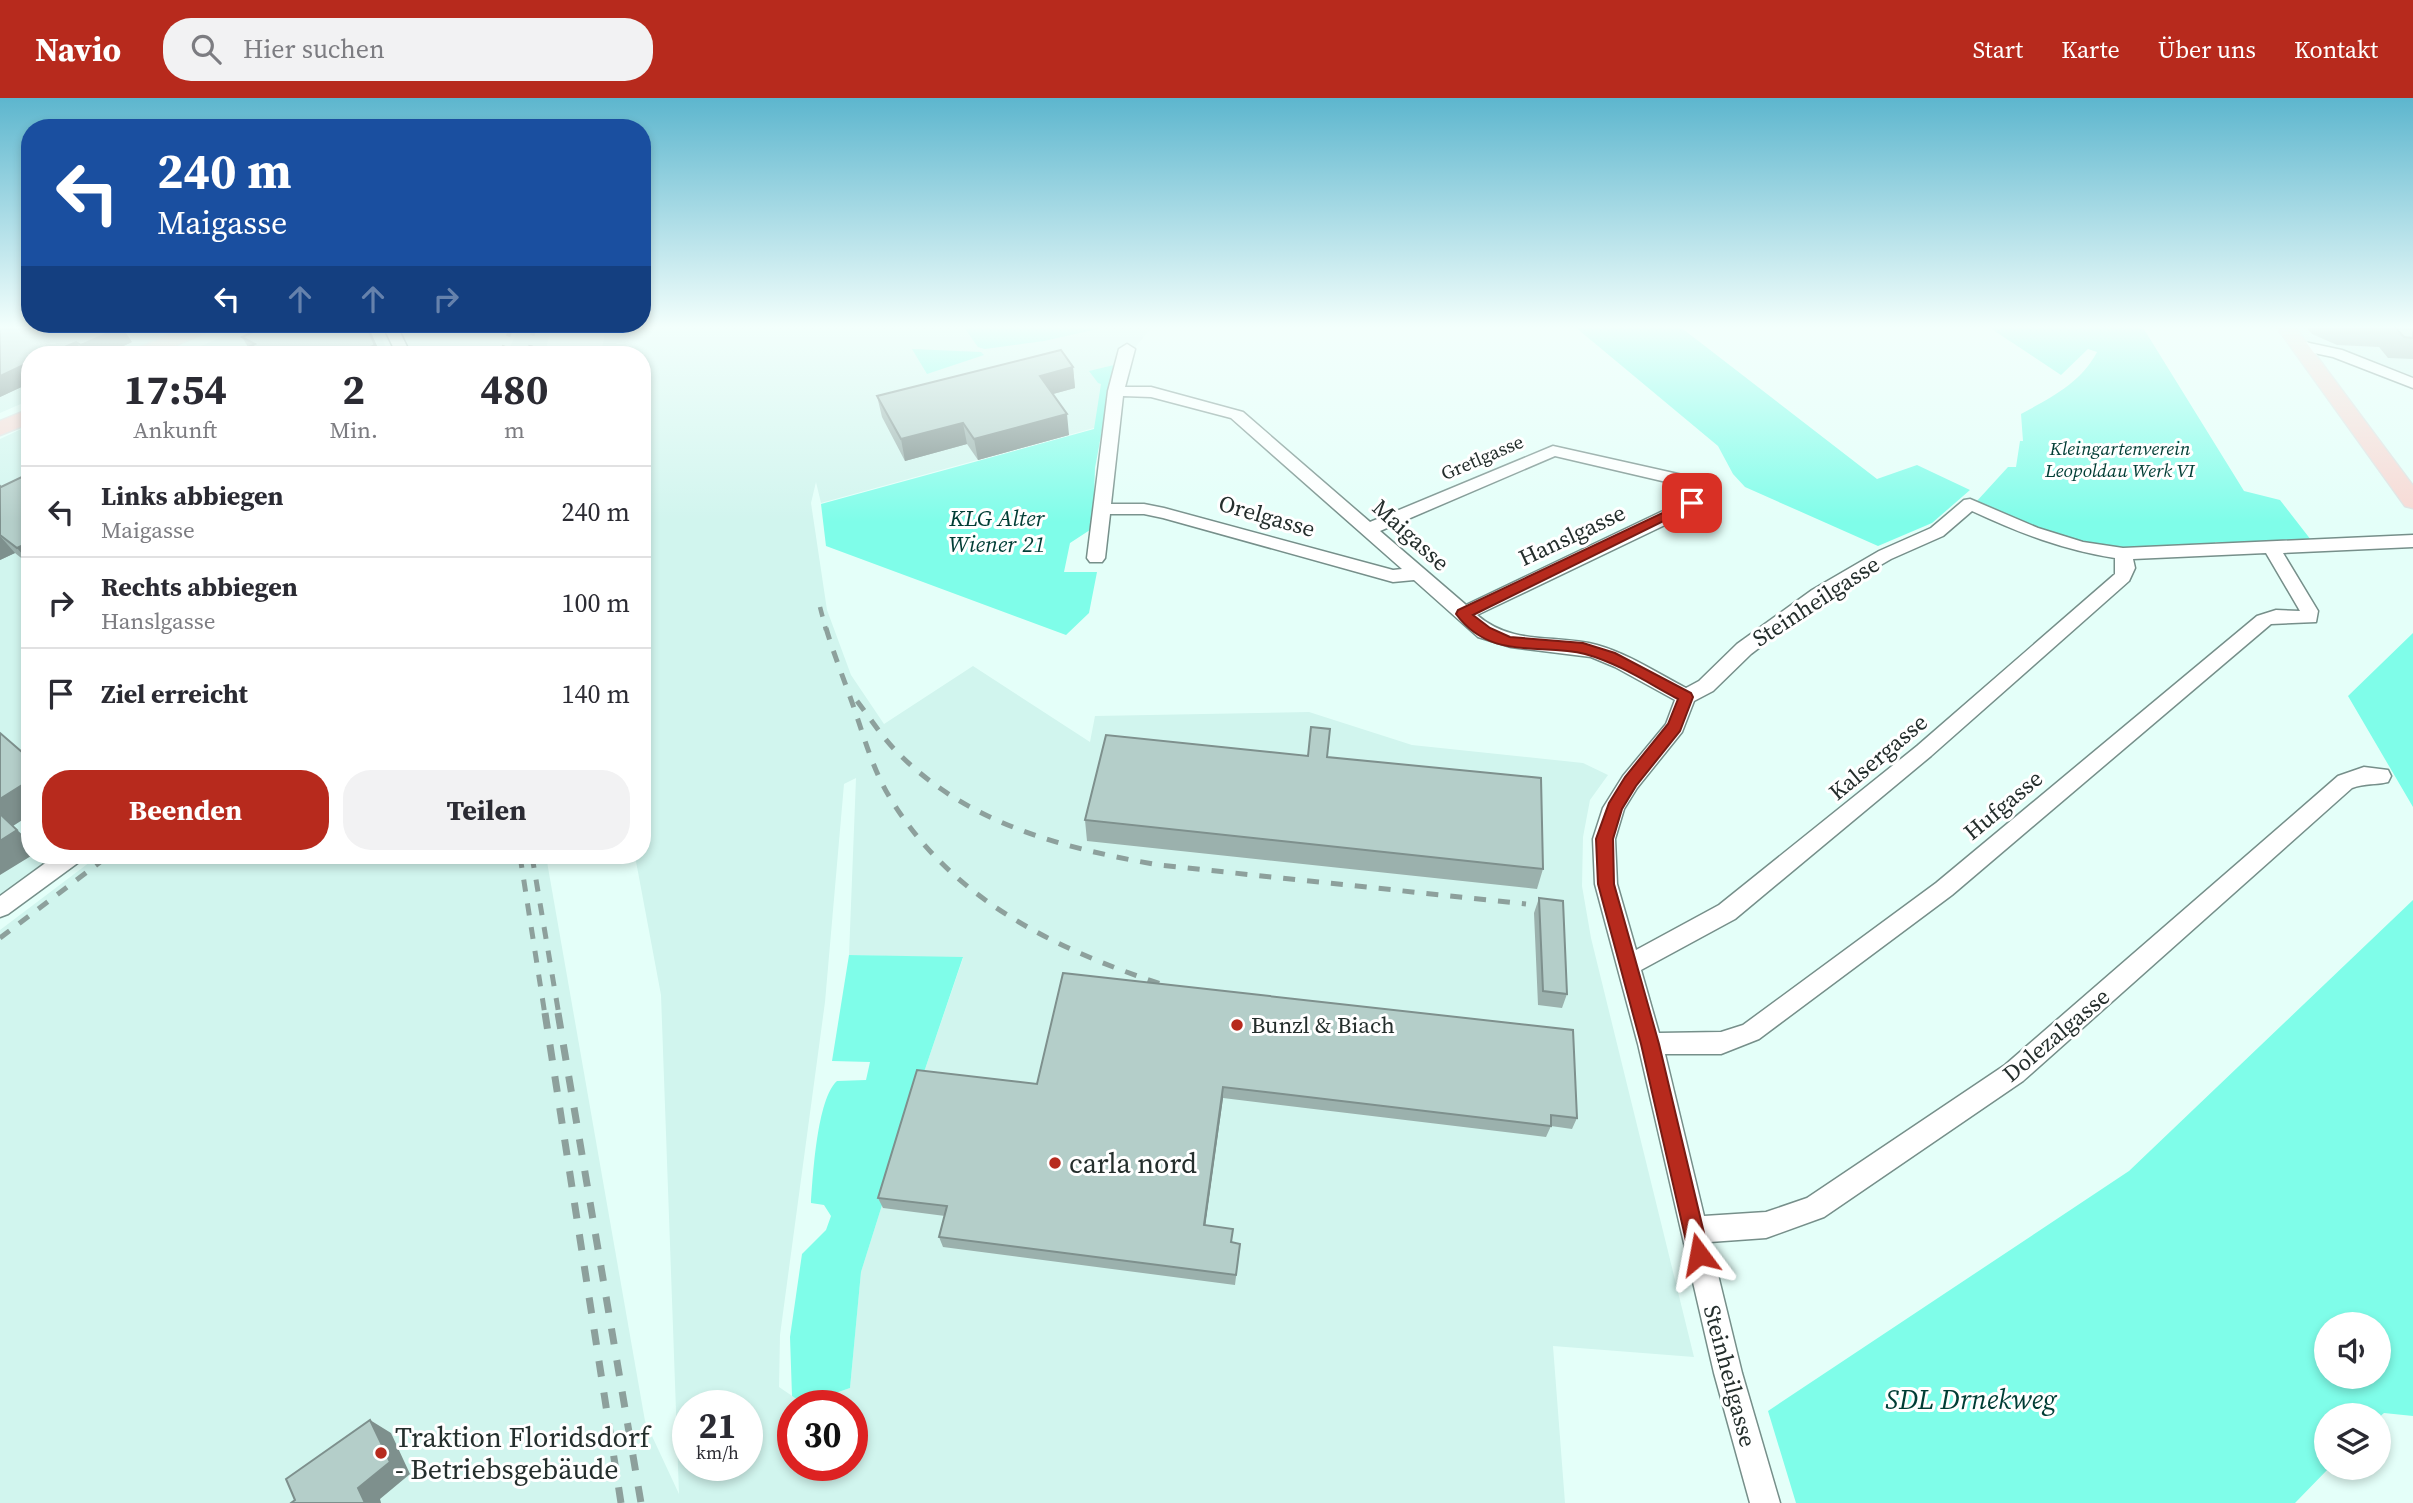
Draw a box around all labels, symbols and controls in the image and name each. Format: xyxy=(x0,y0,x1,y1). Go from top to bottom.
search box xyxy=(163,18,653,81)
text: Navio xyxy=(35,27,121,72)
icon: search xyxy=(187,30,225,68)
text: Hier suchen xyxy=(243,31,385,67)
text: Start xyxy=(1973,33,2023,66)
text: Karte xyxy=(2061,33,2120,66)
text: Über uns xyxy=(2158,33,2256,66)
text: Kontakt xyxy=(2294,33,2378,66)
text: 240 m xyxy=(157,137,292,204)
icon: left xyxy=(42,147,133,238)
text: Maigasse xyxy=(157,201,287,245)
icon: left xyxy=(208,280,246,318)
icon: ahead xyxy=(281,280,319,318)
icon: ahead xyxy=(354,280,392,318)
icon: right xyxy=(427,280,465,318)
text: 17:54 xyxy=(123,360,227,418)
text: 2 xyxy=(342,360,365,418)
text: 480 xyxy=(480,360,549,418)
text: Ankunft xyxy=(133,414,217,446)
text: Min. xyxy=(329,414,378,446)
text: m xyxy=(504,414,525,446)
street label: Gretlgasse xyxy=(1437,428,1527,486)
park label: Kleingartenverein Leopoldau Werk VI xyxy=(2044,435,2196,483)
pin xyxy=(1662,473,1722,533)
text: Links abbiegen xyxy=(101,478,284,514)
icon: arrive xyxy=(1673,484,1711,522)
street label: Orelgasse xyxy=(1215,487,1319,545)
street label: Maigasse xyxy=(1365,492,1457,578)
icon: left xyxy=(42,493,80,531)
text: 240 m xyxy=(562,494,630,530)
street label: Hanslgasse xyxy=(1513,496,1631,574)
park label: KLG Alter Wiener 21 xyxy=(948,502,1046,560)
text: Maigasse xyxy=(101,514,195,546)
street label: Steinheilgasse xyxy=(1746,548,1886,654)
text: Rechts abbiegen xyxy=(101,569,298,605)
icon: right xyxy=(42,584,80,622)
text: 100 m xyxy=(562,585,630,621)
text: Hanslgasse xyxy=(101,605,215,637)
icon: arrive xyxy=(42,675,80,713)
text: Ziel erreicht xyxy=(101,676,248,712)
text: 140 m xyxy=(562,676,630,712)
street label: Kalsergasse xyxy=(1822,706,1934,808)
street label: Hufgasse xyxy=(1957,763,2049,847)
button: Beenden xyxy=(42,770,329,850)
button: Teilen xyxy=(343,770,630,850)
street label: Dolezalgasse xyxy=(1996,981,2116,1089)
place label: Bunzl & Biach xyxy=(1251,1009,1395,1041)
marker: Bunzl & Biach xyxy=(1229,1017,1245,1033)
place label: carla nord xyxy=(1069,1144,1197,1182)
marker: carla nord xyxy=(1047,1155,1063,1171)
position arrow xyxy=(1662,1217,1736,1291)
street label: Steinheilgasse xyxy=(1696,1302,1764,1450)
map controls xyxy=(2314,1312,2391,1480)
button: sound xyxy=(2314,1312,2391,1389)
park label: SDL Drnekweg xyxy=(1885,1380,2058,1418)
speed limit sign: 30 xyxy=(777,1390,868,1481)
text: 21 xyxy=(699,1402,736,1450)
button: layers xyxy=(2314,1403,2391,1480)
place label: Traktion Floridsdorf - Betriebsgebäude xyxy=(395,1418,652,1488)
text: km/h xyxy=(696,1440,739,1465)
marker: Traktion Floridsdorf - Betriebsgebäude xyxy=(373,1445,389,1461)

